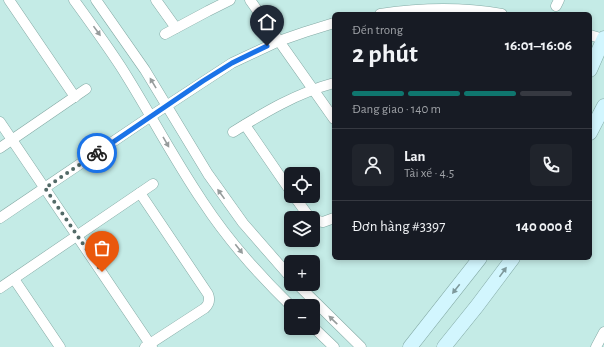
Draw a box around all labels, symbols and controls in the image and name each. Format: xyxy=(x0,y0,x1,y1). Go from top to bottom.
pin xyxy=(250,5,284,46)
icon: home xyxy=(256,11,278,33)
text: Đến trong xyxy=(352,24,403,37)
one-way arrow xyxy=(93,26,101,37)
text: 16:01–16:06 xyxy=(505,38,572,53)
text: 2 phút xyxy=(352,41,418,67)
one-way arrow xyxy=(150,77,157,89)
text: Đang giao · 140 m xyxy=(352,103,441,116)
courier xyxy=(77,133,117,173)
one-way arrow xyxy=(162,136,169,147)
icon: bike xyxy=(86,142,108,164)
button: person xyxy=(352,144,394,186)
button: phone xyxy=(530,144,572,186)
text: Lan xyxy=(404,149,426,164)
map controls xyxy=(284,167,320,335)
button: locate xyxy=(284,167,320,203)
text: Tài xế · 4.5 xyxy=(404,167,454,180)
one-way arrow xyxy=(218,189,226,199)
button: layers xyxy=(284,211,320,247)
text: Đơn hàng #3397 xyxy=(352,219,445,234)
text: 140 000 ₫ xyxy=(516,219,572,234)
pin xyxy=(85,231,119,272)
icon: bag xyxy=(91,237,113,259)
one-way arrow xyxy=(234,243,243,254)
button: + xyxy=(284,255,320,291)
one-way arrow xyxy=(499,267,507,277)
one-way arrow xyxy=(452,284,460,295)
button: − xyxy=(284,299,320,335)
one-way arrow xyxy=(328,315,338,325)

